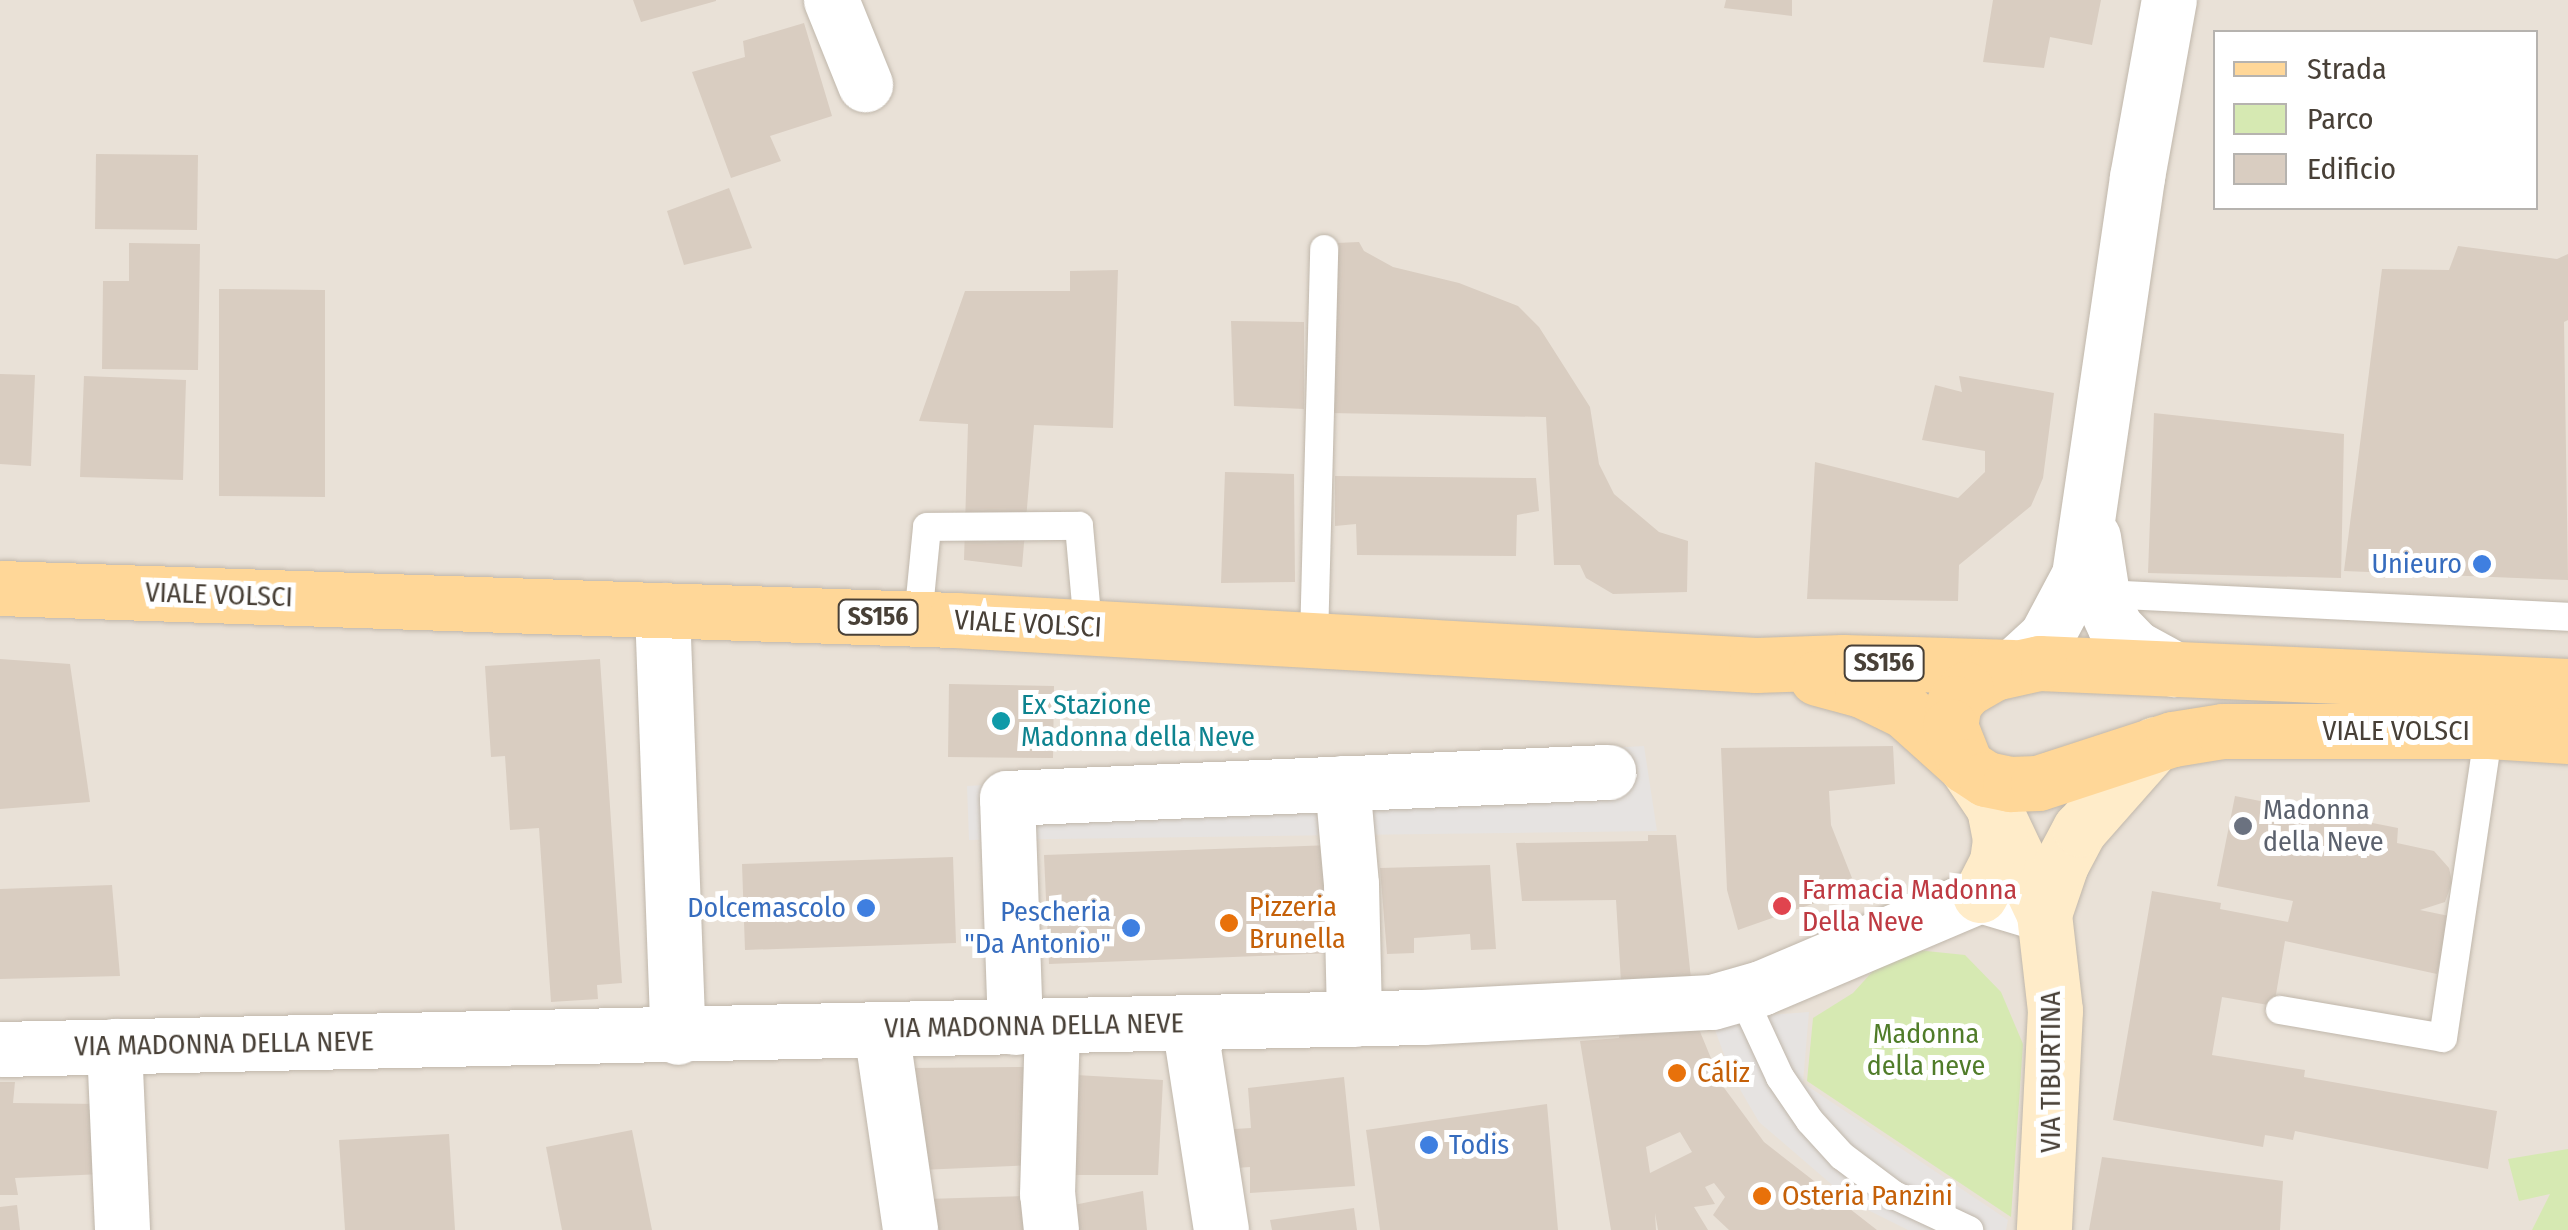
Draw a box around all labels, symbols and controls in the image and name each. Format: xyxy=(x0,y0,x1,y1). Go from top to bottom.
legend xyxy=(2213,30,2538,210)
text: Strada xyxy=(2307,51,2387,87)
text: Parco xyxy=(2307,101,2374,137)
text: Edificio xyxy=(2307,151,2396,187)
place label: Unieuro xyxy=(2372,547,2462,581)
marker: Unieuro xyxy=(2471,553,2493,575)
street label: VIALE VOLSCI xyxy=(145,576,293,614)
road number: SS156 xyxy=(836,597,920,637)
street label: VIALE VOLSCI xyxy=(953,603,1103,645)
road number: SS156 xyxy=(1842,643,1926,683)
place label: Ex Stazione Madonna della Neve xyxy=(1021,688,1255,754)
marker: Ex Stazione Madonna della Neve xyxy=(990,710,1012,732)
street label: VIALE VOLSCI xyxy=(2322,714,2470,748)
place label: Madonna della Neve xyxy=(2263,793,2384,859)
marker: Madonna della Neve xyxy=(2232,815,2254,837)
place label: Farmacia Madonna Della Neve xyxy=(1802,873,2017,939)
place label: Pizzeria Brunella xyxy=(1249,890,1346,956)
place label: Dolcemascolo xyxy=(687,891,846,925)
place label: Pescheria "Da Antonio" xyxy=(964,895,1111,961)
marker: Farmacia Madonna Della Neve xyxy=(1771,895,1793,917)
marker: Dolcemascolo xyxy=(855,897,877,919)
marker: Pizzeria Brunella xyxy=(1218,912,1240,934)
marker: Pescheria "Da Antonio" xyxy=(1120,917,1142,939)
street label: VIA TIBURTINA xyxy=(2034,991,2068,1153)
street label: VIA MADONNA DELLA NEVE xyxy=(884,1007,1184,1045)
park label: Madonna della neve xyxy=(1867,1017,1985,1083)
street label: VIA MADONNA DELLA NEVE xyxy=(74,1025,374,1063)
place label: Cáliz xyxy=(1697,1056,1750,1090)
marker: Cáliz xyxy=(1666,1062,1688,1084)
place label: Todis xyxy=(1449,1128,1509,1162)
marker: Todis xyxy=(1418,1134,1440,1156)
place label: Osteria Panzini xyxy=(1782,1179,1953,1213)
marker: Osteria Panzini xyxy=(1751,1185,1773,1207)

